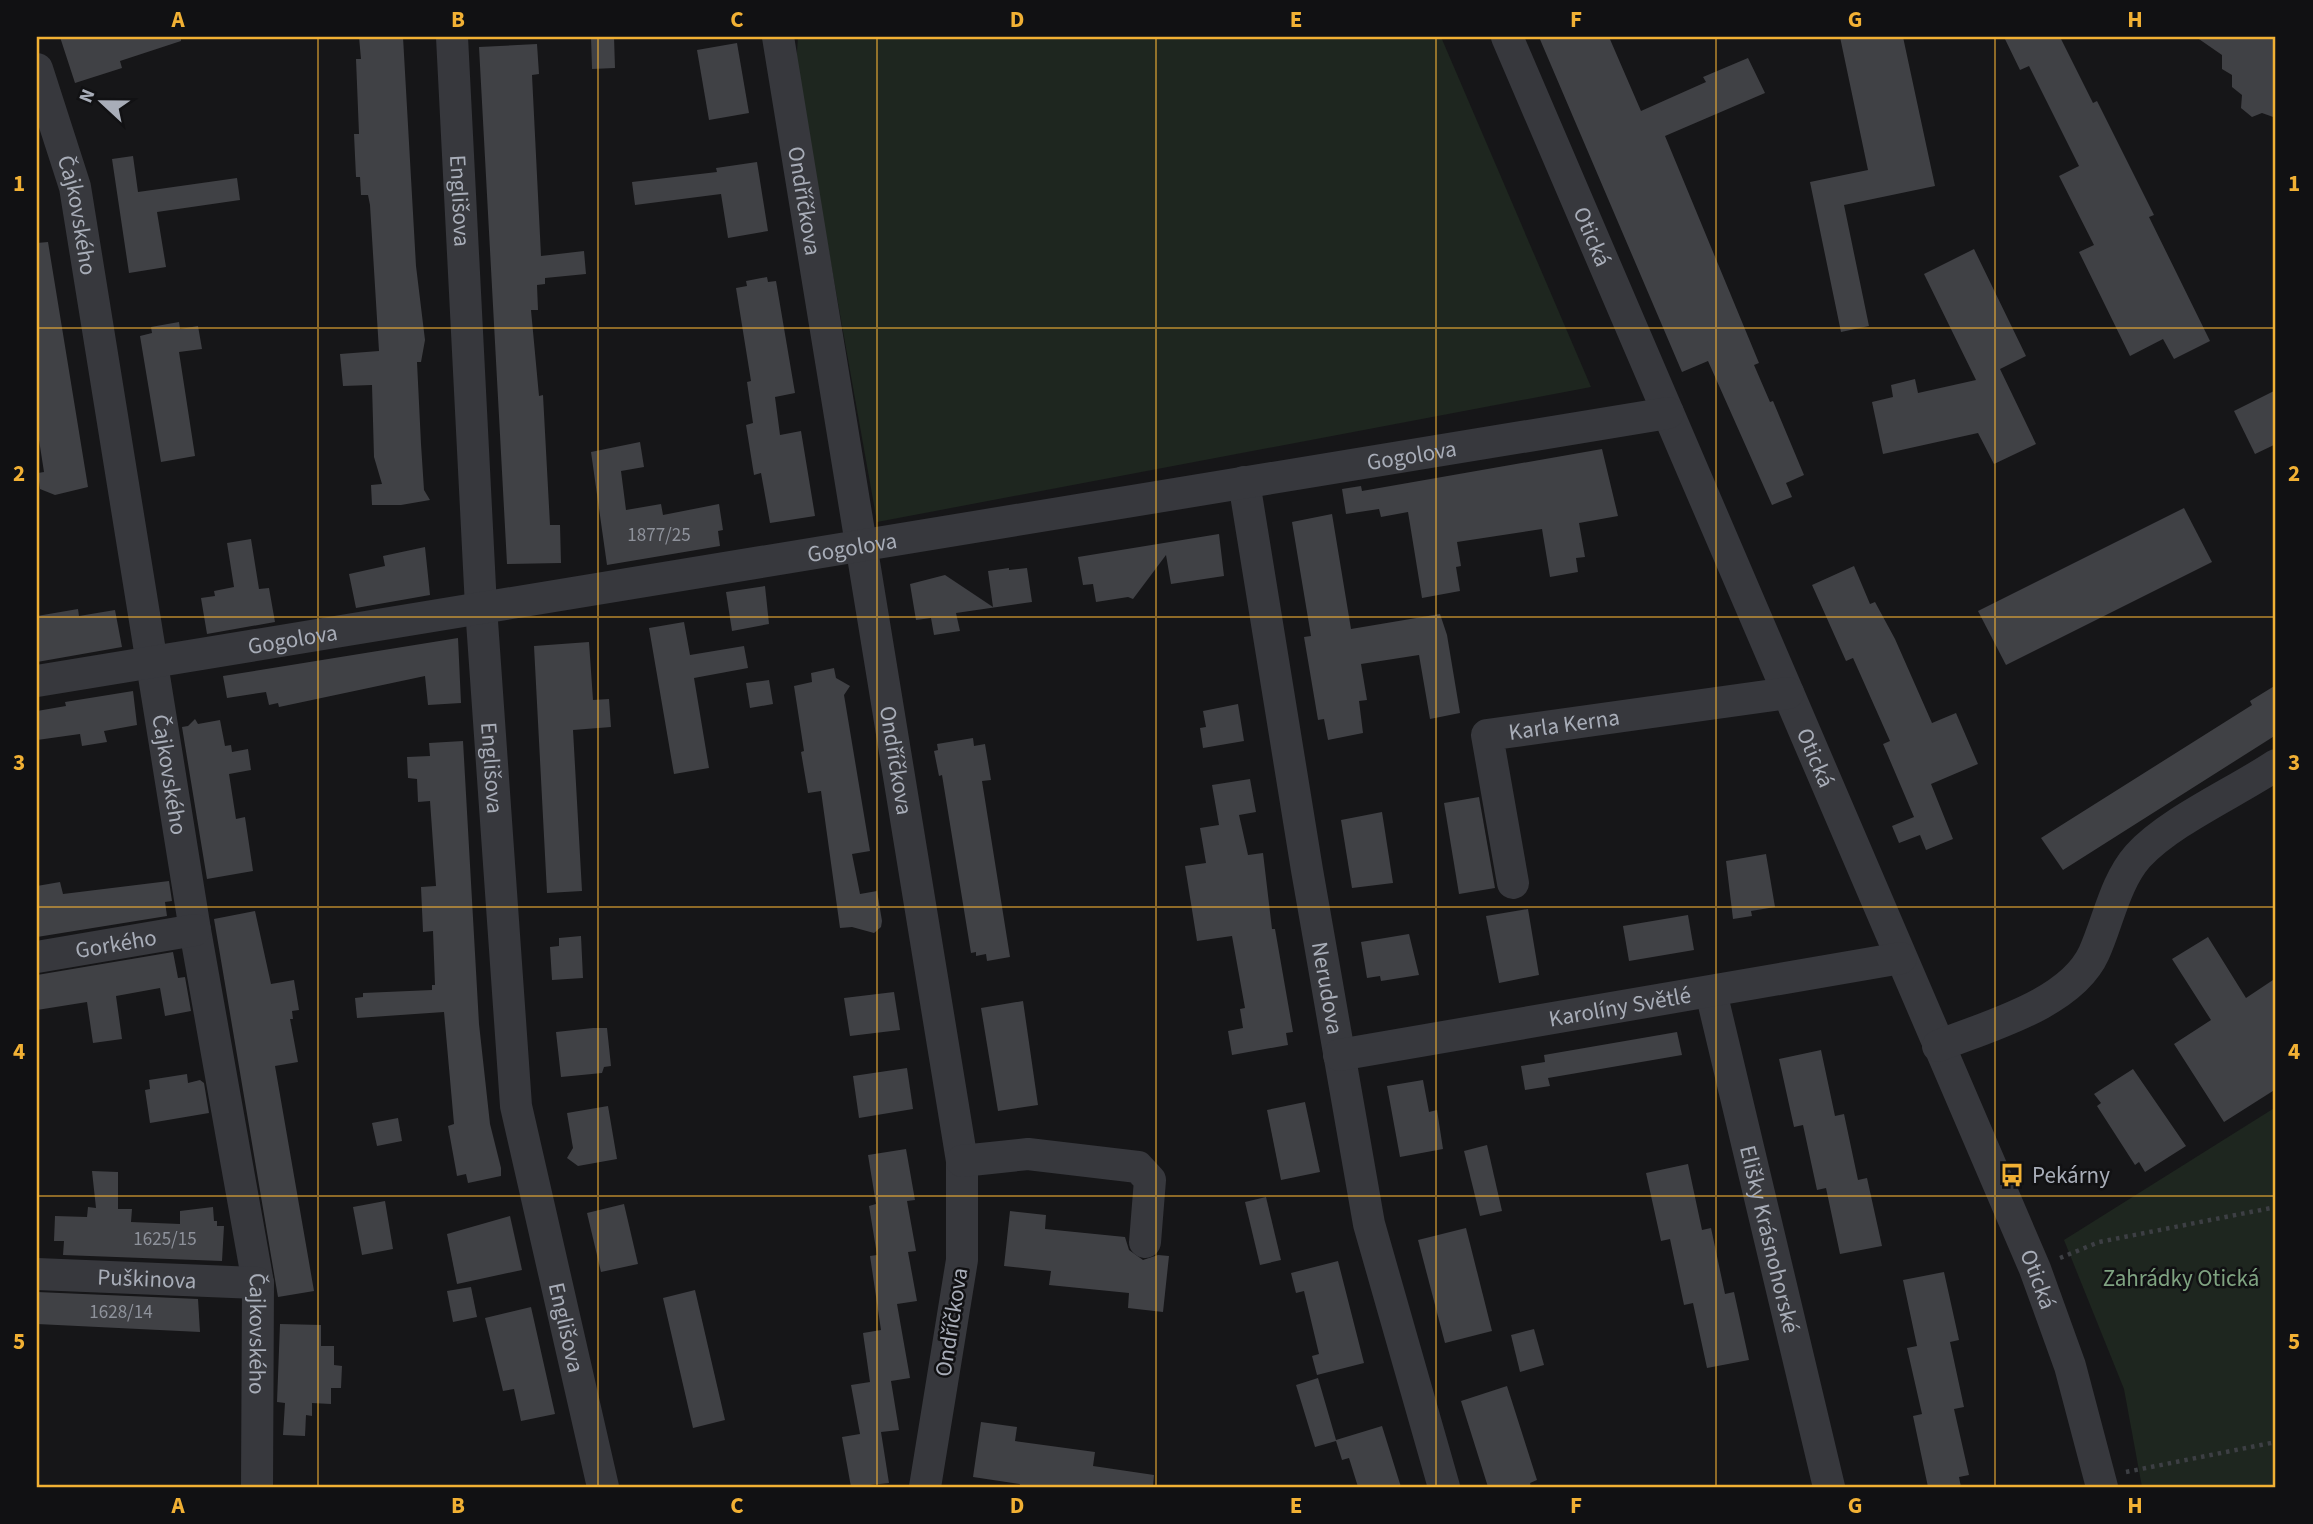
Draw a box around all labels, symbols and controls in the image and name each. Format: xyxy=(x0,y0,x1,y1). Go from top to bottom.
text: A xyxy=(170,3,185,36)
text: B xyxy=(451,3,465,36)
text: C xyxy=(730,3,744,36)
text: D xyxy=(1010,3,1024,36)
text: E xyxy=(1290,3,1302,36)
text: F xyxy=(1570,3,1582,36)
text: G xyxy=(1848,3,1862,36)
text: H xyxy=(2127,3,2143,36)
north arrow xyxy=(66,66,136,136)
text: N xyxy=(73,85,103,107)
street label: Ondříčkova xyxy=(779,144,829,258)
street label: Čajkovského xyxy=(49,151,105,277)
street label: Englišova xyxy=(441,154,479,247)
text: 1 xyxy=(13,167,25,200)
text: 1 xyxy=(2288,167,2300,200)
street label: Otická xyxy=(1565,202,1619,272)
street label: Gogolova xyxy=(1364,432,1459,479)
text: 2 xyxy=(13,457,25,490)
text: 2 xyxy=(2288,457,2300,490)
house number: 1877/25 xyxy=(627,522,691,549)
street label: Gogolova xyxy=(805,524,900,571)
street label: Gogolova xyxy=(245,616,340,663)
street label: Karla Kerna xyxy=(1506,701,1622,749)
street label: Ondříčkova xyxy=(871,703,921,817)
street label: Čajkovského xyxy=(143,712,195,837)
street label: Englišova xyxy=(472,721,511,815)
street label: Otická xyxy=(1788,723,1843,793)
text: 3 xyxy=(13,746,25,779)
text: 3 xyxy=(2288,746,2300,779)
street label: Gorkého xyxy=(73,921,159,967)
street label: Nerudova xyxy=(1303,939,1352,1037)
street label: Karolíny Světlé xyxy=(1546,979,1694,1036)
text: 4 xyxy=(13,1035,25,1068)
text: 4 xyxy=(2288,1035,2300,1068)
street label: Elišky Krásnohorské xyxy=(1731,1142,1808,1336)
place label: Pekárny xyxy=(2032,1159,2110,1192)
bus stop icon: Pekárny xyxy=(1998,1161,2026,1189)
house number: 1625/15 xyxy=(133,1226,197,1253)
street label: Otická xyxy=(2011,1244,2064,1314)
street label: Puškinova xyxy=(97,1260,197,1297)
park label: Zahrádky Otická xyxy=(2103,1262,2259,1295)
street label: Ondříčkova xyxy=(927,1265,976,1379)
street label: Čajkovského xyxy=(240,1270,274,1395)
street label: Englišova xyxy=(540,1279,592,1376)
house number: 1628/14 xyxy=(89,1299,153,1326)
text: 5 xyxy=(13,1325,25,1358)
text: 5 xyxy=(2288,1325,2300,1358)
text: A xyxy=(170,1489,185,1522)
text: B xyxy=(451,1489,465,1522)
text: C xyxy=(730,1489,744,1522)
text: D xyxy=(1010,1489,1024,1522)
text: E xyxy=(1290,1489,1302,1522)
text: F xyxy=(1570,1489,1582,1522)
text: G xyxy=(1848,1489,1862,1522)
text: H xyxy=(2127,1489,2143,1522)

